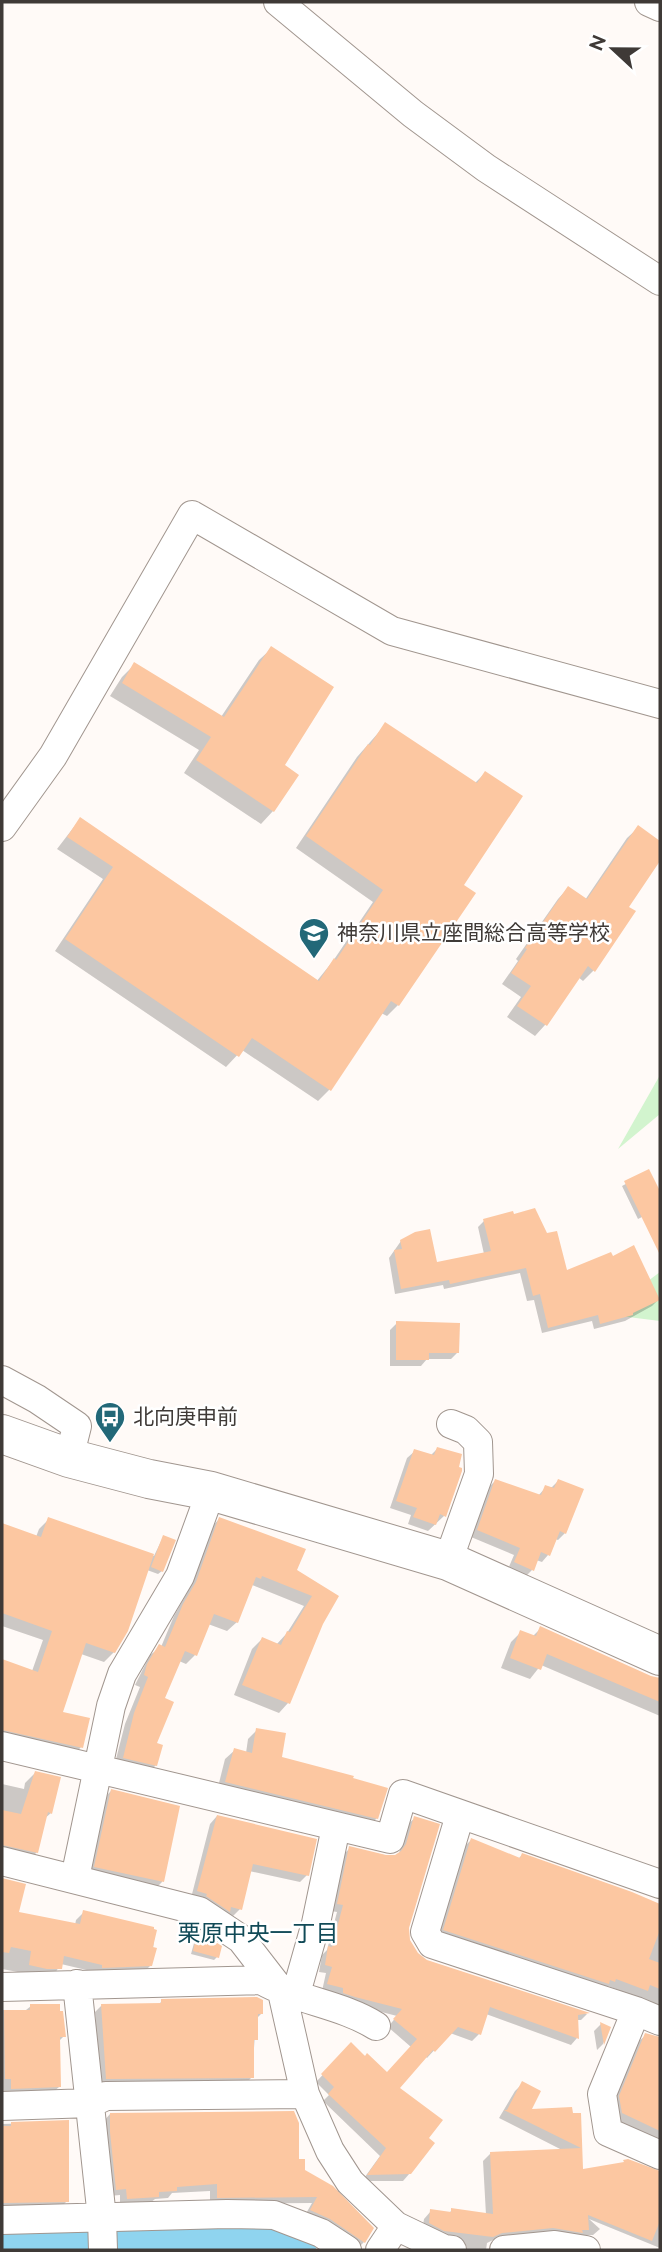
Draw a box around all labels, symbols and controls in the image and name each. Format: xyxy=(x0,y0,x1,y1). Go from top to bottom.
north arrow xyxy=(578,14,648,84)
text: N xyxy=(584,32,610,53)
school or university icon: 神奈川県立座間総合高等学校 xyxy=(297,916,331,960)
place label: 神奈川県立座間総合高等学校 xyxy=(337,920,610,945)
bus stop icon: 北向庚申前 xyxy=(93,1400,127,1444)
place label: 北向庚申前 xyxy=(133,1404,238,1429)
district label: 栗原中央一丁目 xyxy=(178,1919,339,1946)

